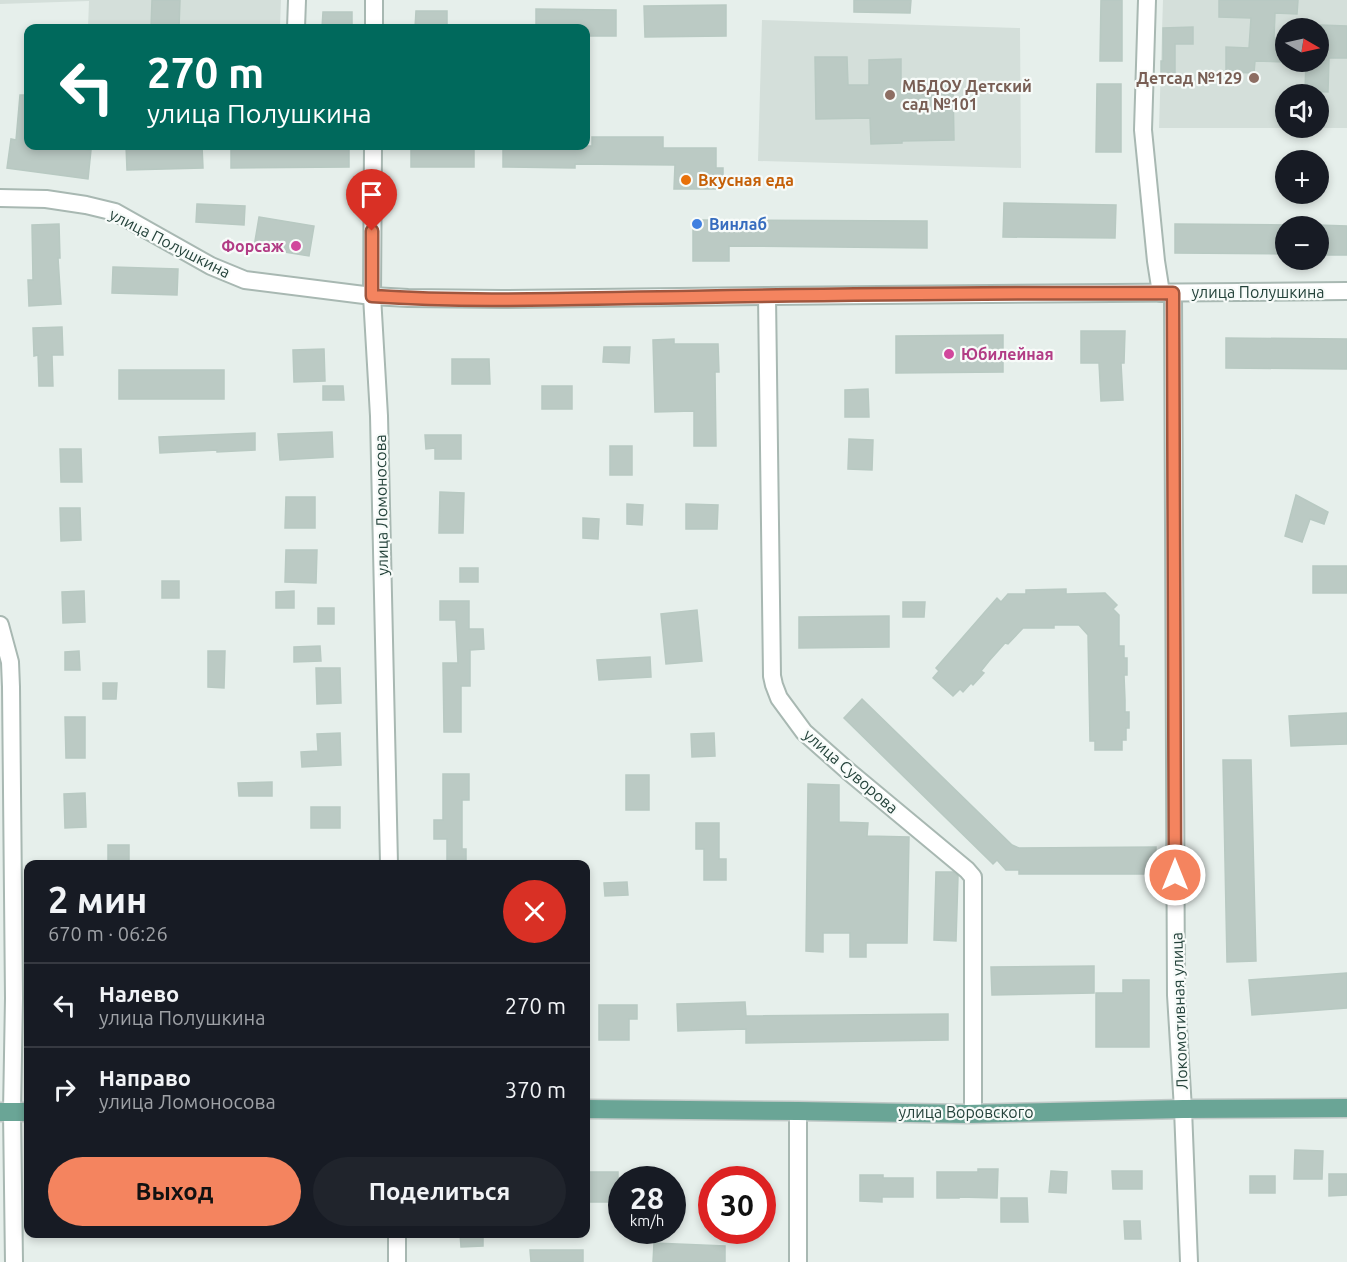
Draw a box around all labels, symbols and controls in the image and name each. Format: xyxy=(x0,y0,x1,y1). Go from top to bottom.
north arrow xyxy=(1275,18,1329,72)
map controls xyxy=(1275,18,1329,270)
icon: left xyxy=(48,48,126,126)
text: 270 m xyxy=(147,49,264,96)
place label: Детсад №129 xyxy=(1136,69,1242,87)
marker: Детсад №129 xyxy=(1247,71,1261,85)
place label: МБДОУ Детский сад №101 xyxy=(902,77,1032,113)
button: sound xyxy=(1275,84,1329,138)
marker: МБДОУ Детский сад №101 xyxy=(883,88,897,102)
text: улица Полушкина xyxy=(147,98,372,128)
button: + xyxy=(1275,150,1329,204)
pin xyxy=(346,169,397,231)
place label: Вкусная еда xyxy=(698,171,794,189)
marker: Вкусная еда xyxy=(679,173,693,187)
icon: arrive xyxy=(355,178,388,211)
street label: улица Полушкина xyxy=(107,205,233,281)
place label: Винлаб xyxy=(709,215,767,233)
button: − xyxy=(1275,216,1329,270)
marker: Винлаб xyxy=(690,217,704,231)
place label: Форсаж xyxy=(221,237,284,255)
marker: Форсаж xyxy=(289,239,303,253)
street label: улица Полушкина xyxy=(1191,283,1325,301)
place label: Юбилейная xyxy=(961,345,1054,363)
marker: Юбилейная xyxy=(942,347,956,361)
street label: улица Ломоносова xyxy=(371,434,391,576)
street label: улица Суворова xyxy=(800,725,902,817)
position arrow xyxy=(1143,843,1207,907)
text: 2 мин xyxy=(48,879,147,920)
button: close xyxy=(503,880,566,943)
text: 670 m · 06:26 xyxy=(48,922,168,945)
street label: Локомотивная улица xyxy=(1167,932,1191,1090)
text: Налево xyxy=(99,981,179,1006)
icon: left xyxy=(48,989,81,1022)
text: 270 m xyxy=(505,993,566,1018)
text: улица Полушкина xyxy=(99,1006,265,1029)
text: Направо xyxy=(99,1065,191,1090)
icon: right xyxy=(48,1073,81,1106)
text: 370 m xyxy=(505,1077,566,1102)
text: улица Ломоносова xyxy=(99,1090,276,1113)
street label: улица Воровского xyxy=(898,1103,1034,1121)
button: Выход xyxy=(48,1157,301,1226)
button: Поделиться xyxy=(313,1157,566,1226)
speed limit sign: 30 xyxy=(698,1166,776,1244)
text: 28 xyxy=(630,1181,664,1215)
text: km/h xyxy=(630,1212,664,1229)

